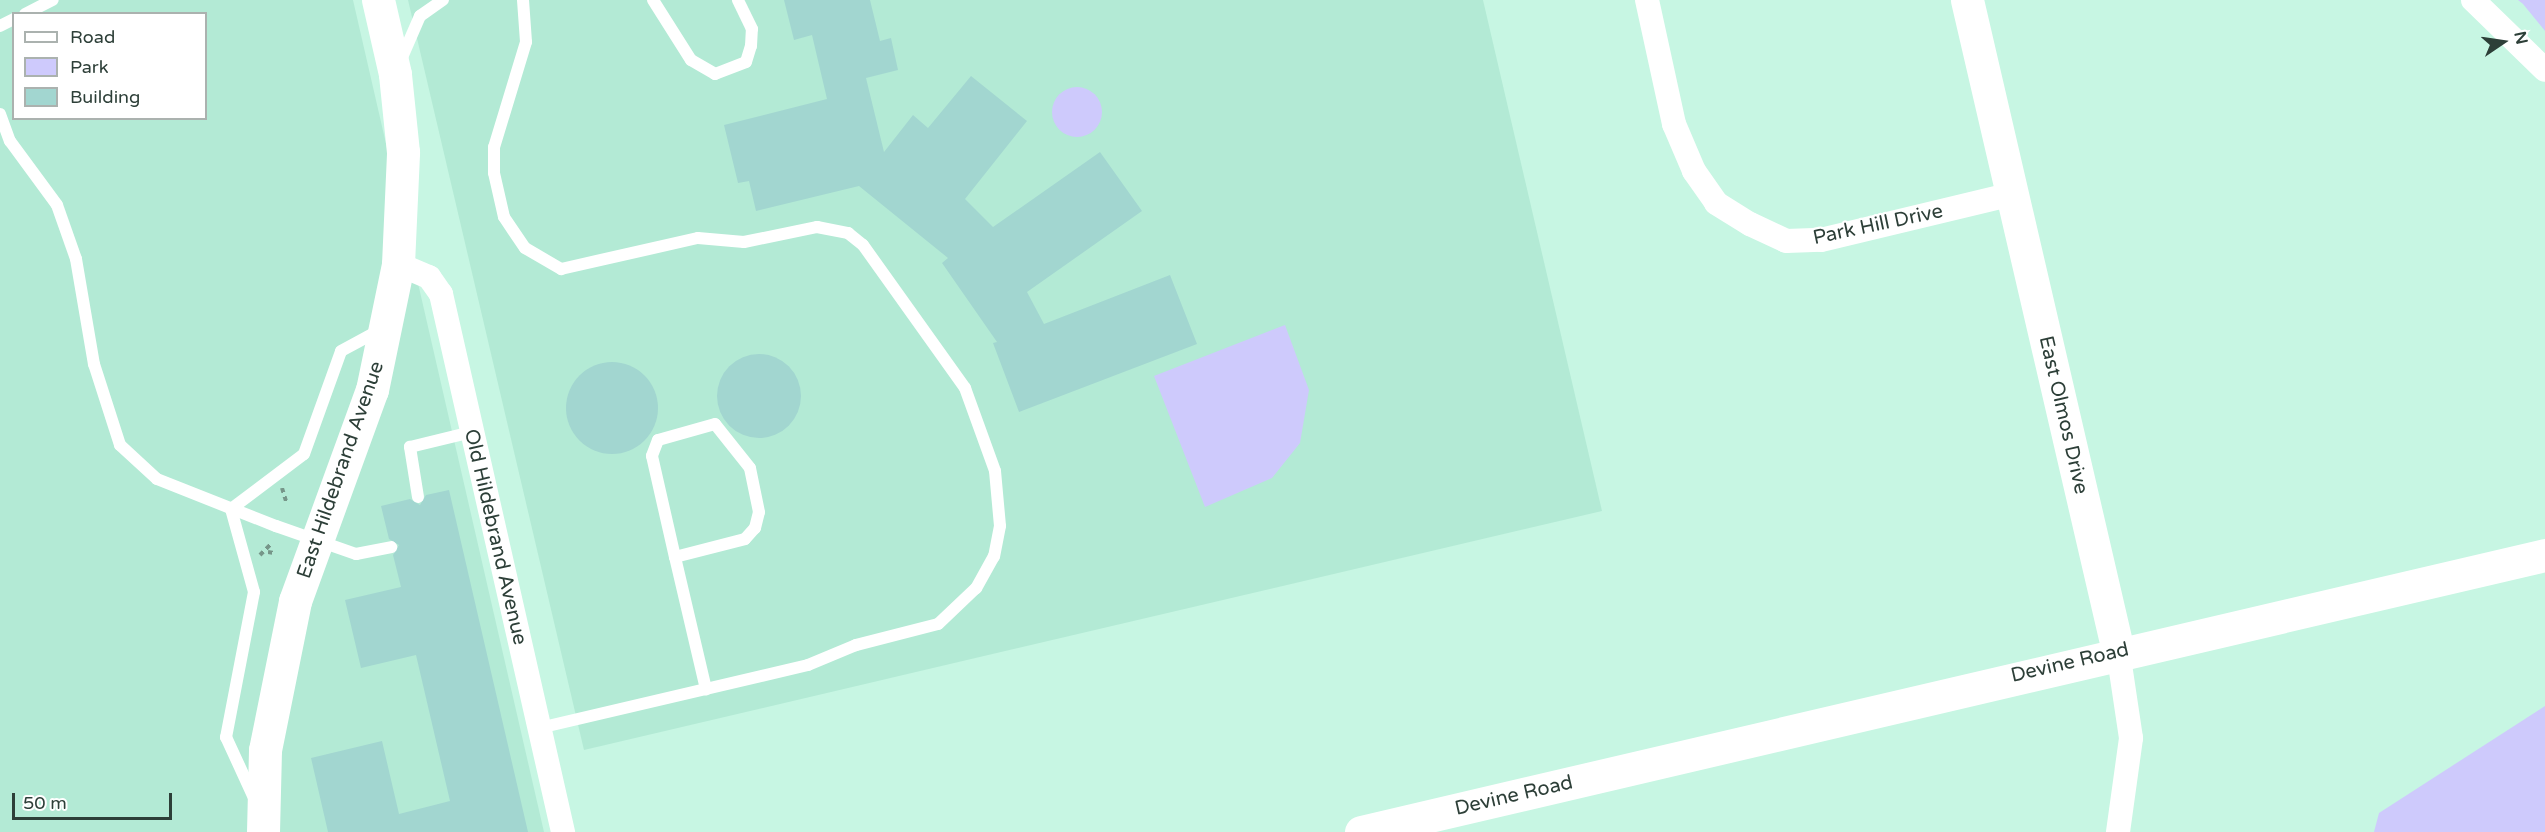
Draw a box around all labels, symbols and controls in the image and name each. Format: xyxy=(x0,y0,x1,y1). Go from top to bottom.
legend xyxy=(12,12,207,120)
north arrow xyxy=(2473,12,2533,72)
text: Road xyxy=(70,26,115,48)
text: N xyxy=(2509,29,2532,46)
text: Park xyxy=(70,56,108,78)
text: Building xyxy=(70,86,140,108)
street label: Park Hill Drive xyxy=(1811,200,1945,250)
street label: East Olmos Drive xyxy=(2033,333,2093,497)
street label: East Hildebrand Avenue xyxy=(293,358,389,582)
street label: Old Hildebrand Avenue xyxy=(458,427,532,647)
street label: Devine Road xyxy=(2009,638,2131,688)
street label: Devine Road xyxy=(1453,771,1575,821)
scale bar xyxy=(15,781,176,819)
text: 50 m xyxy=(23,792,67,814)

